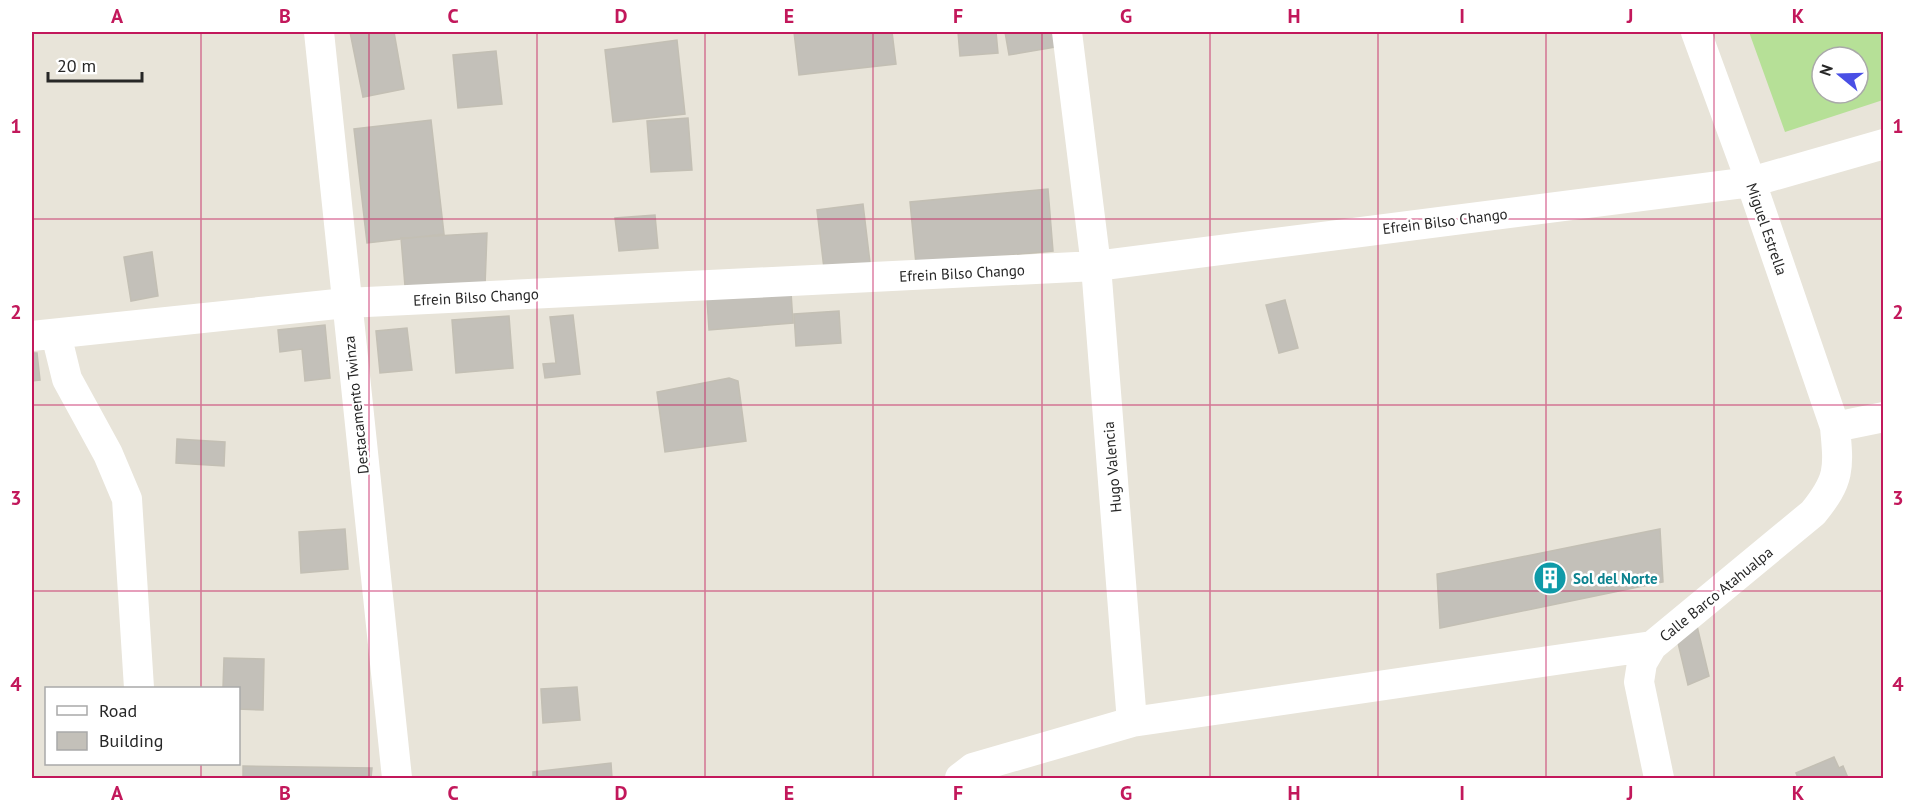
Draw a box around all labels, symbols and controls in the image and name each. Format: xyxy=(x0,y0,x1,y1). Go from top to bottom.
text: A xyxy=(111,3,124,29)
text: B xyxy=(279,3,291,29)
text: C xyxy=(447,3,459,29)
text: D xyxy=(615,3,628,29)
text: E xyxy=(784,3,794,29)
text: F xyxy=(953,3,963,29)
text: G xyxy=(1120,3,1132,29)
text: H xyxy=(1287,3,1301,29)
text: I xyxy=(1459,3,1465,29)
text: J xyxy=(1626,3,1633,29)
text: K xyxy=(1792,3,1805,29)
scale bar xyxy=(48,45,142,83)
north arrow xyxy=(1810,45,1870,105)
text: 20 m xyxy=(57,54,96,77)
text: N xyxy=(1815,62,1837,78)
text: 1 xyxy=(10,113,22,139)
text: 1 xyxy=(1892,113,1904,139)
street label: Miguel Estrella xyxy=(1742,180,1792,278)
street label: Efrein Bilso Chango xyxy=(1381,204,1509,238)
street label: Efrein Bilso Chango xyxy=(899,260,1025,286)
street label: Efrein Bilso Chango xyxy=(413,284,539,310)
text: 2 xyxy=(10,299,22,325)
text: 2 xyxy=(1892,299,1904,325)
street label: Destacamento Twinza xyxy=(339,335,373,475)
street label: Hugo Valencia xyxy=(1099,421,1125,513)
text: 3 xyxy=(10,485,22,511)
text: 3 xyxy=(1892,485,1904,511)
street label: Calle Barco Atahualpa xyxy=(1656,543,1776,645)
building icon: Sol del Norte xyxy=(1532,560,1568,596)
place label: Sol del Norte xyxy=(1573,569,1658,588)
text: 4 xyxy=(10,671,22,697)
text: 4 xyxy=(1892,671,1904,697)
legend xyxy=(45,687,240,765)
text: Road xyxy=(99,699,137,722)
text: Building xyxy=(99,729,163,752)
text: A xyxy=(111,780,124,806)
text: B xyxy=(279,780,291,806)
text: C xyxy=(447,780,459,806)
text: D xyxy=(615,780,628,806)
text: E xyxy=(784,780,794,806)
text: F xyxy=(953,780,963,806)
text: G xyxy=(1120,780,1132,806)
text: H xyxy=(1287,780,1301,806)
text: I xyxy=(1459,780,1465,806)
text: J xyxy=(1626,780,1633,806)
text: K xyxy=(1792,780,1805,806)

